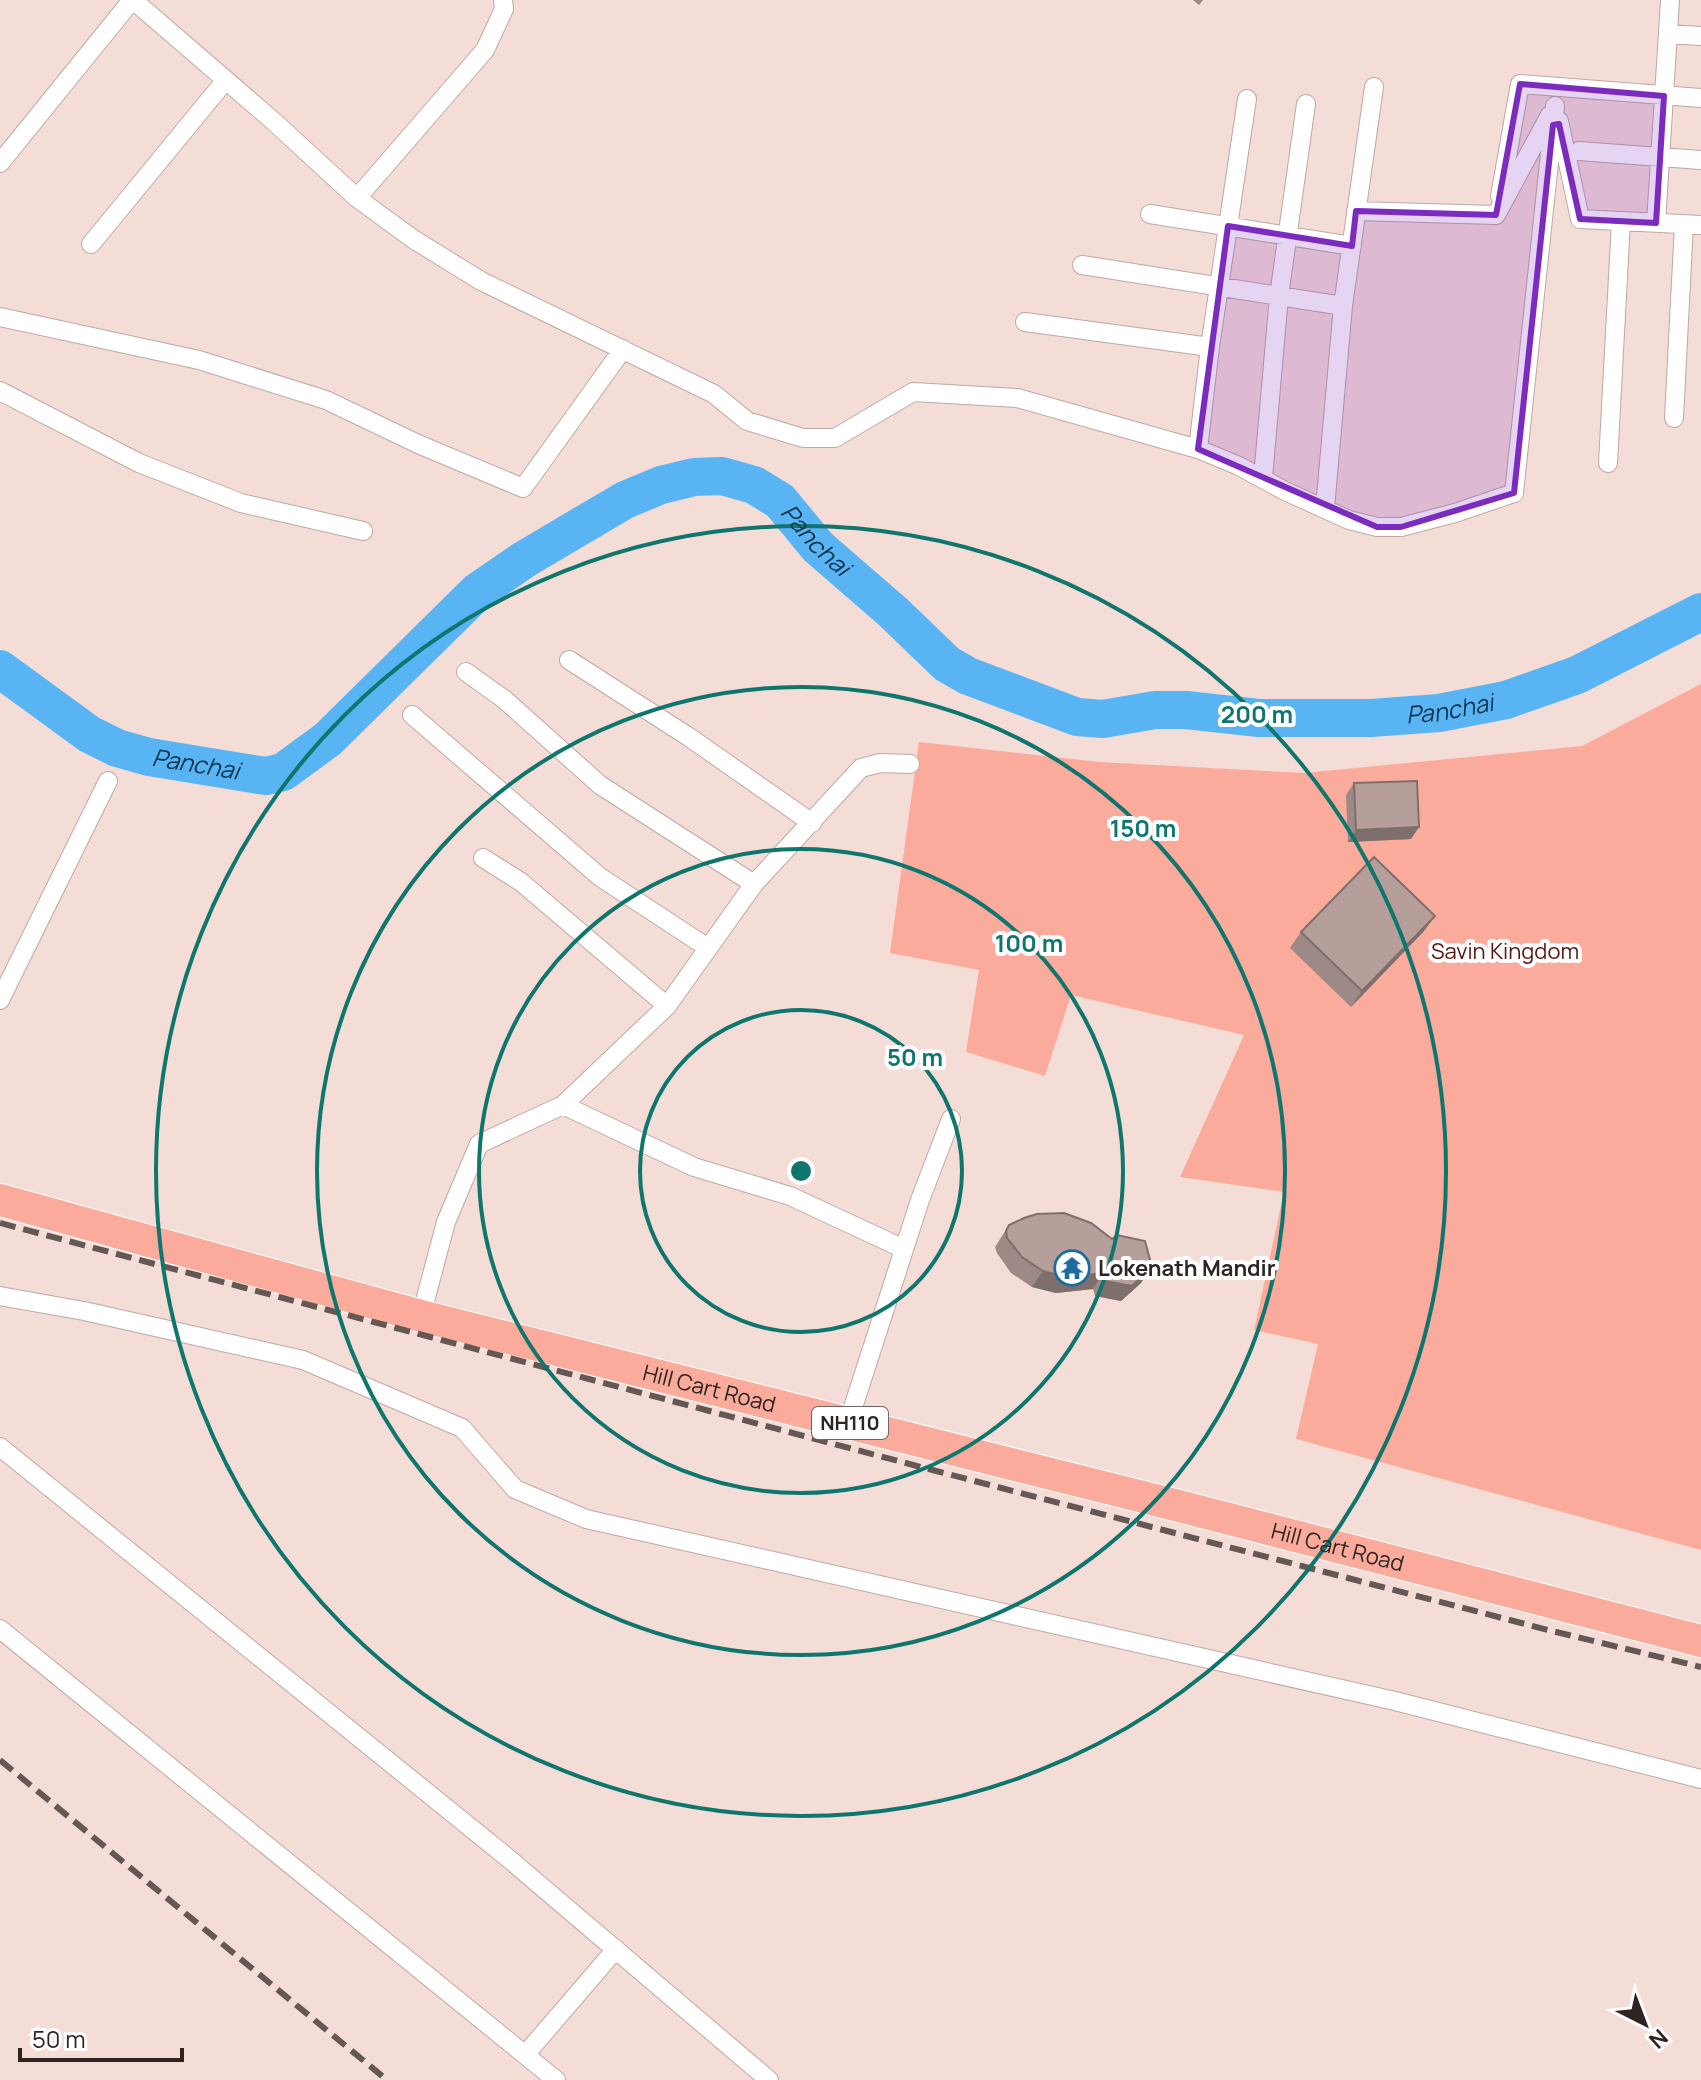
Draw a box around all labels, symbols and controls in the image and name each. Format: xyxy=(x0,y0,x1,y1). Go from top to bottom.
water label: Panchai xyxy=(774,497,861,585)
water label: Panchai xyxy=(1405,684,1499,730)
text: 200 m xyxy=(1221,697,1293,730)
water label: Panchai xyxy=(150,740,245,787)
text: 150 m xyxy=(1110,811,1176,844)
text: 100 m xyxy=(995,926,1063,959)
park label: Savin Kingdom xyxy=(1431,936,1579,966)
text: 50 m xyxy=(887,1040,943,1073)
centre of rings xyxy=(787,1157,815,1185)
temple icon: Lokenath Mandir xyxy=(1053,1249,1091,1287)
place label: Lokenath Mandir xyxy=(1098,1253,1276,1283)
street label: Hill Cart Road xyxy=(640,1357,779,1419)
road number: NH110 xyxy=(812,1407,888,1439)
street label: Hill Cart Road xyxy=(1268,1515,1407,1579)
north arrow xyxy=(1605,1984,1685,2064)
scale bar xyxy=(20,2012,182,2062)
text: 50 m xyxy=(32,2022,86,2055)
text: N xyxy=(1642,2022,1674,2055)

